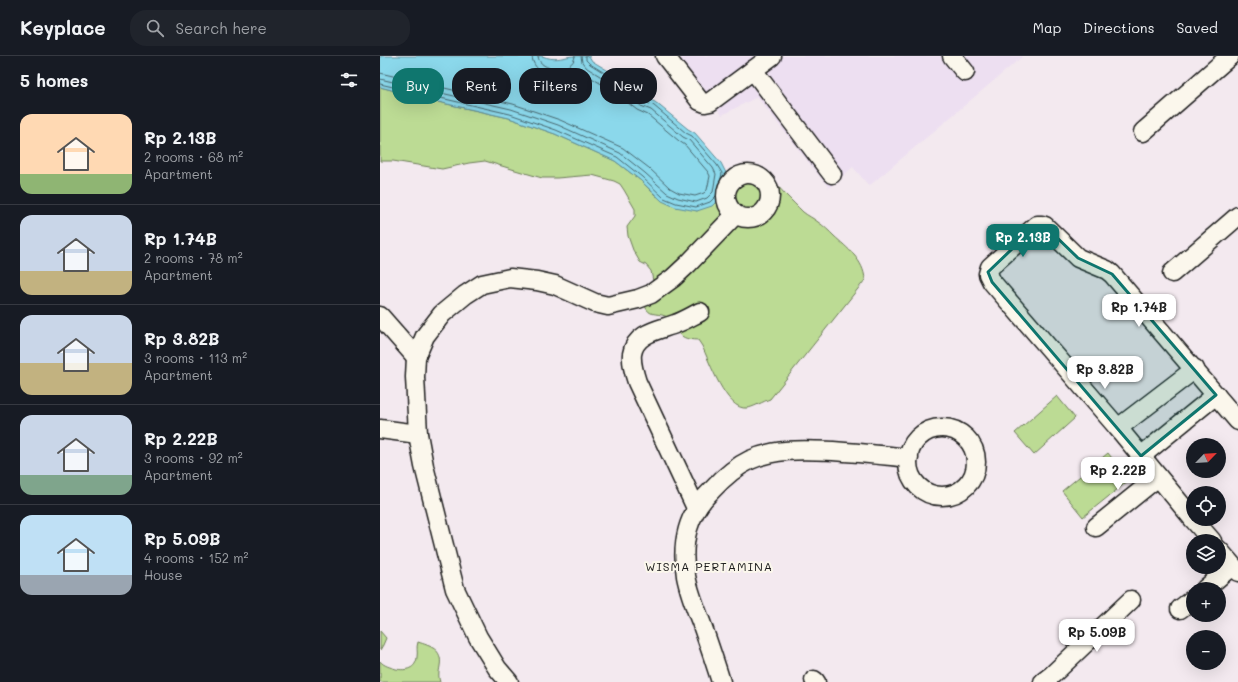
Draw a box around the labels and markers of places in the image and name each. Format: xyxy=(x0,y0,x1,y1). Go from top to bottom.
pin: Rp 2.13B xyxy=(982,224,1064,258)
pin: Rp 1.74B xyxy=(1098,294,1180,328)
pin: Rp 3.82B xyxy=(1064,356,1146,390)
pin: Rp 2.22B xyxy=(1077,457,1159,491)
pin: Rp 5.09B xyxy=(1056,619,1138,653)

